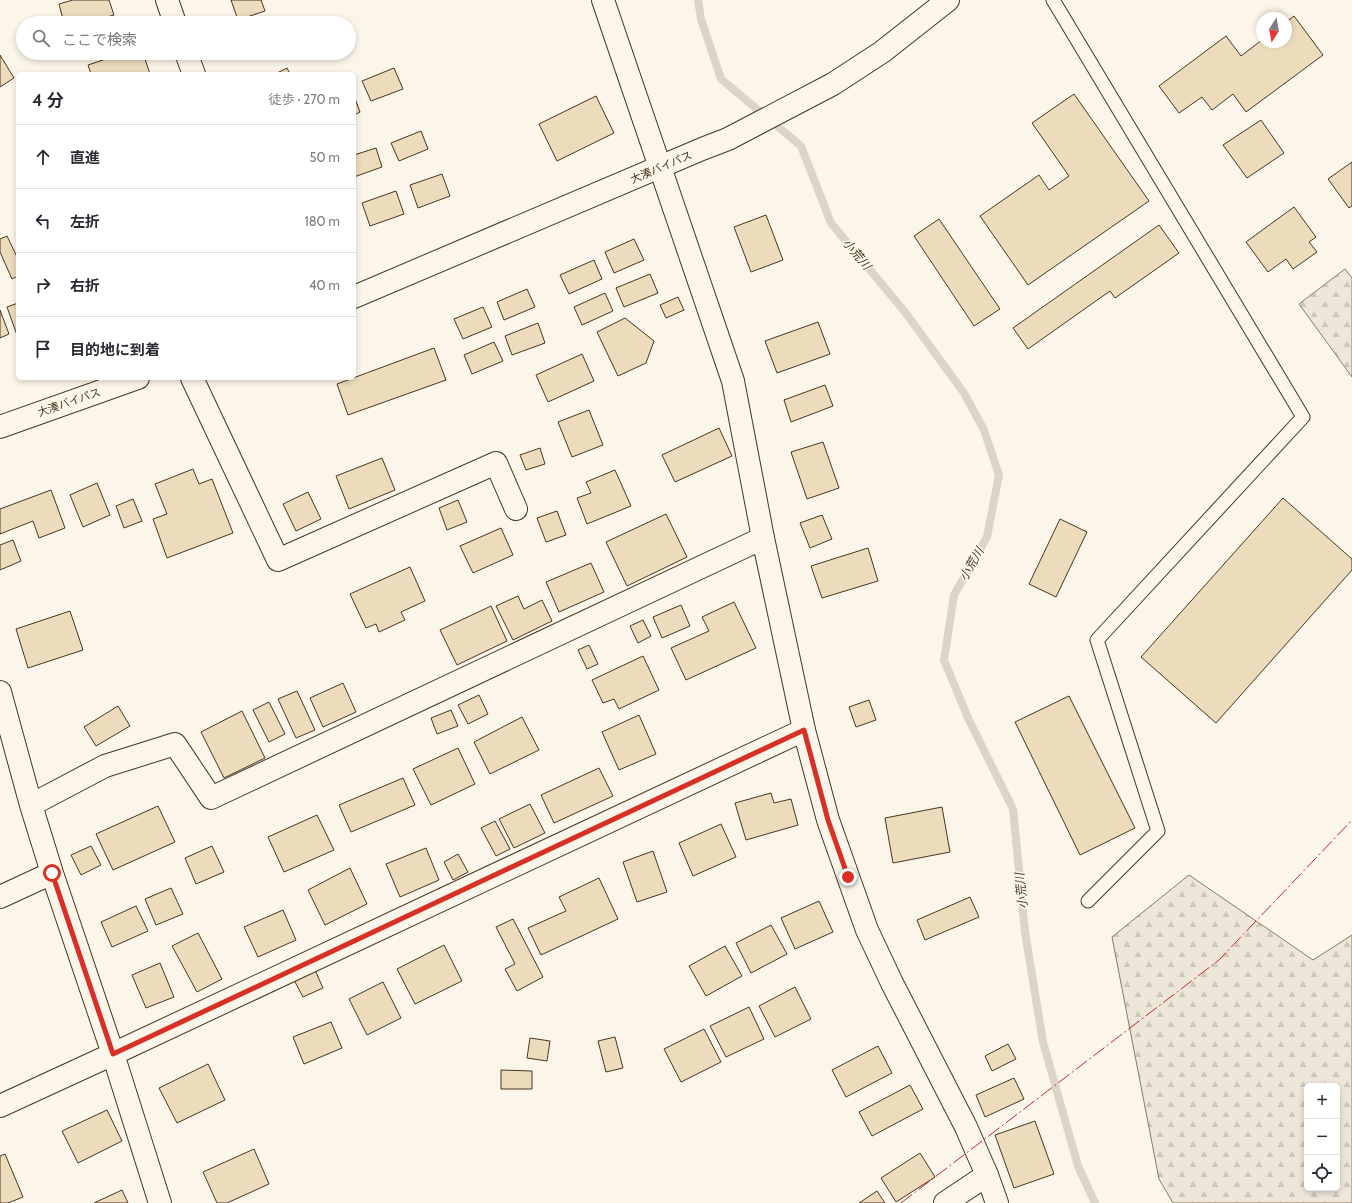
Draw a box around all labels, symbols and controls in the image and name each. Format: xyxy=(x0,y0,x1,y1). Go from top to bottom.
north arrow xyxy=(1256,12,1292,48)
search box xyxy=(16,16,356,60)
icon: search xyxy=(30,27,52,49)
text: ここで検索 xyxy=(62,31,137,49)
text: 4 分 xyxy=(32,90,63,110)
text: 徒歩 · 270 m xyxy=(268,91,340,107)
icon: ahead xyxy=(32,146,54,168)
street label: 大湊バイパス xyxy=(628,148,694,186)
text: 直進 xyxy=(70,149,100,167)
text: 50 m xyxy=(310,149,340,165)
icon: left xyxy=(32,210,54,232)
text: 左折 xyxy=(70,213,100,231)
text: 180 m xyxy=(304,213,340,229)
water label: 小荒川 xyxy=(840,235,876,274)
icon: right xyxy=(32,274,54,296)
text: 右折 xyxy=(70,277,100,295)
text: 40 m xyxy=(309,277,340,293)
icon: arrive xyxy=(32,338,54,360)
text: 目的地に到着 xyxy=(70,341,160,359)
street label: 大湊バイパス xyxy=(36,385,102,419)
water label: 小荒川 xyxy=(956,543,987,583)
route start xyxy=(43,864,61,882)
route end xyxy=(839,868,857,886)
water label: 小荒川 xyxy=(1011,870,1030,910)
map controls xyxy=(1304,1083,1340,1191)
button: + xyxy=(1304,1083,1340,1119)
button: − xyxy=(1304,1119,1340,1155)
button: locate xyxy=(1304,1155,1340,1191)

